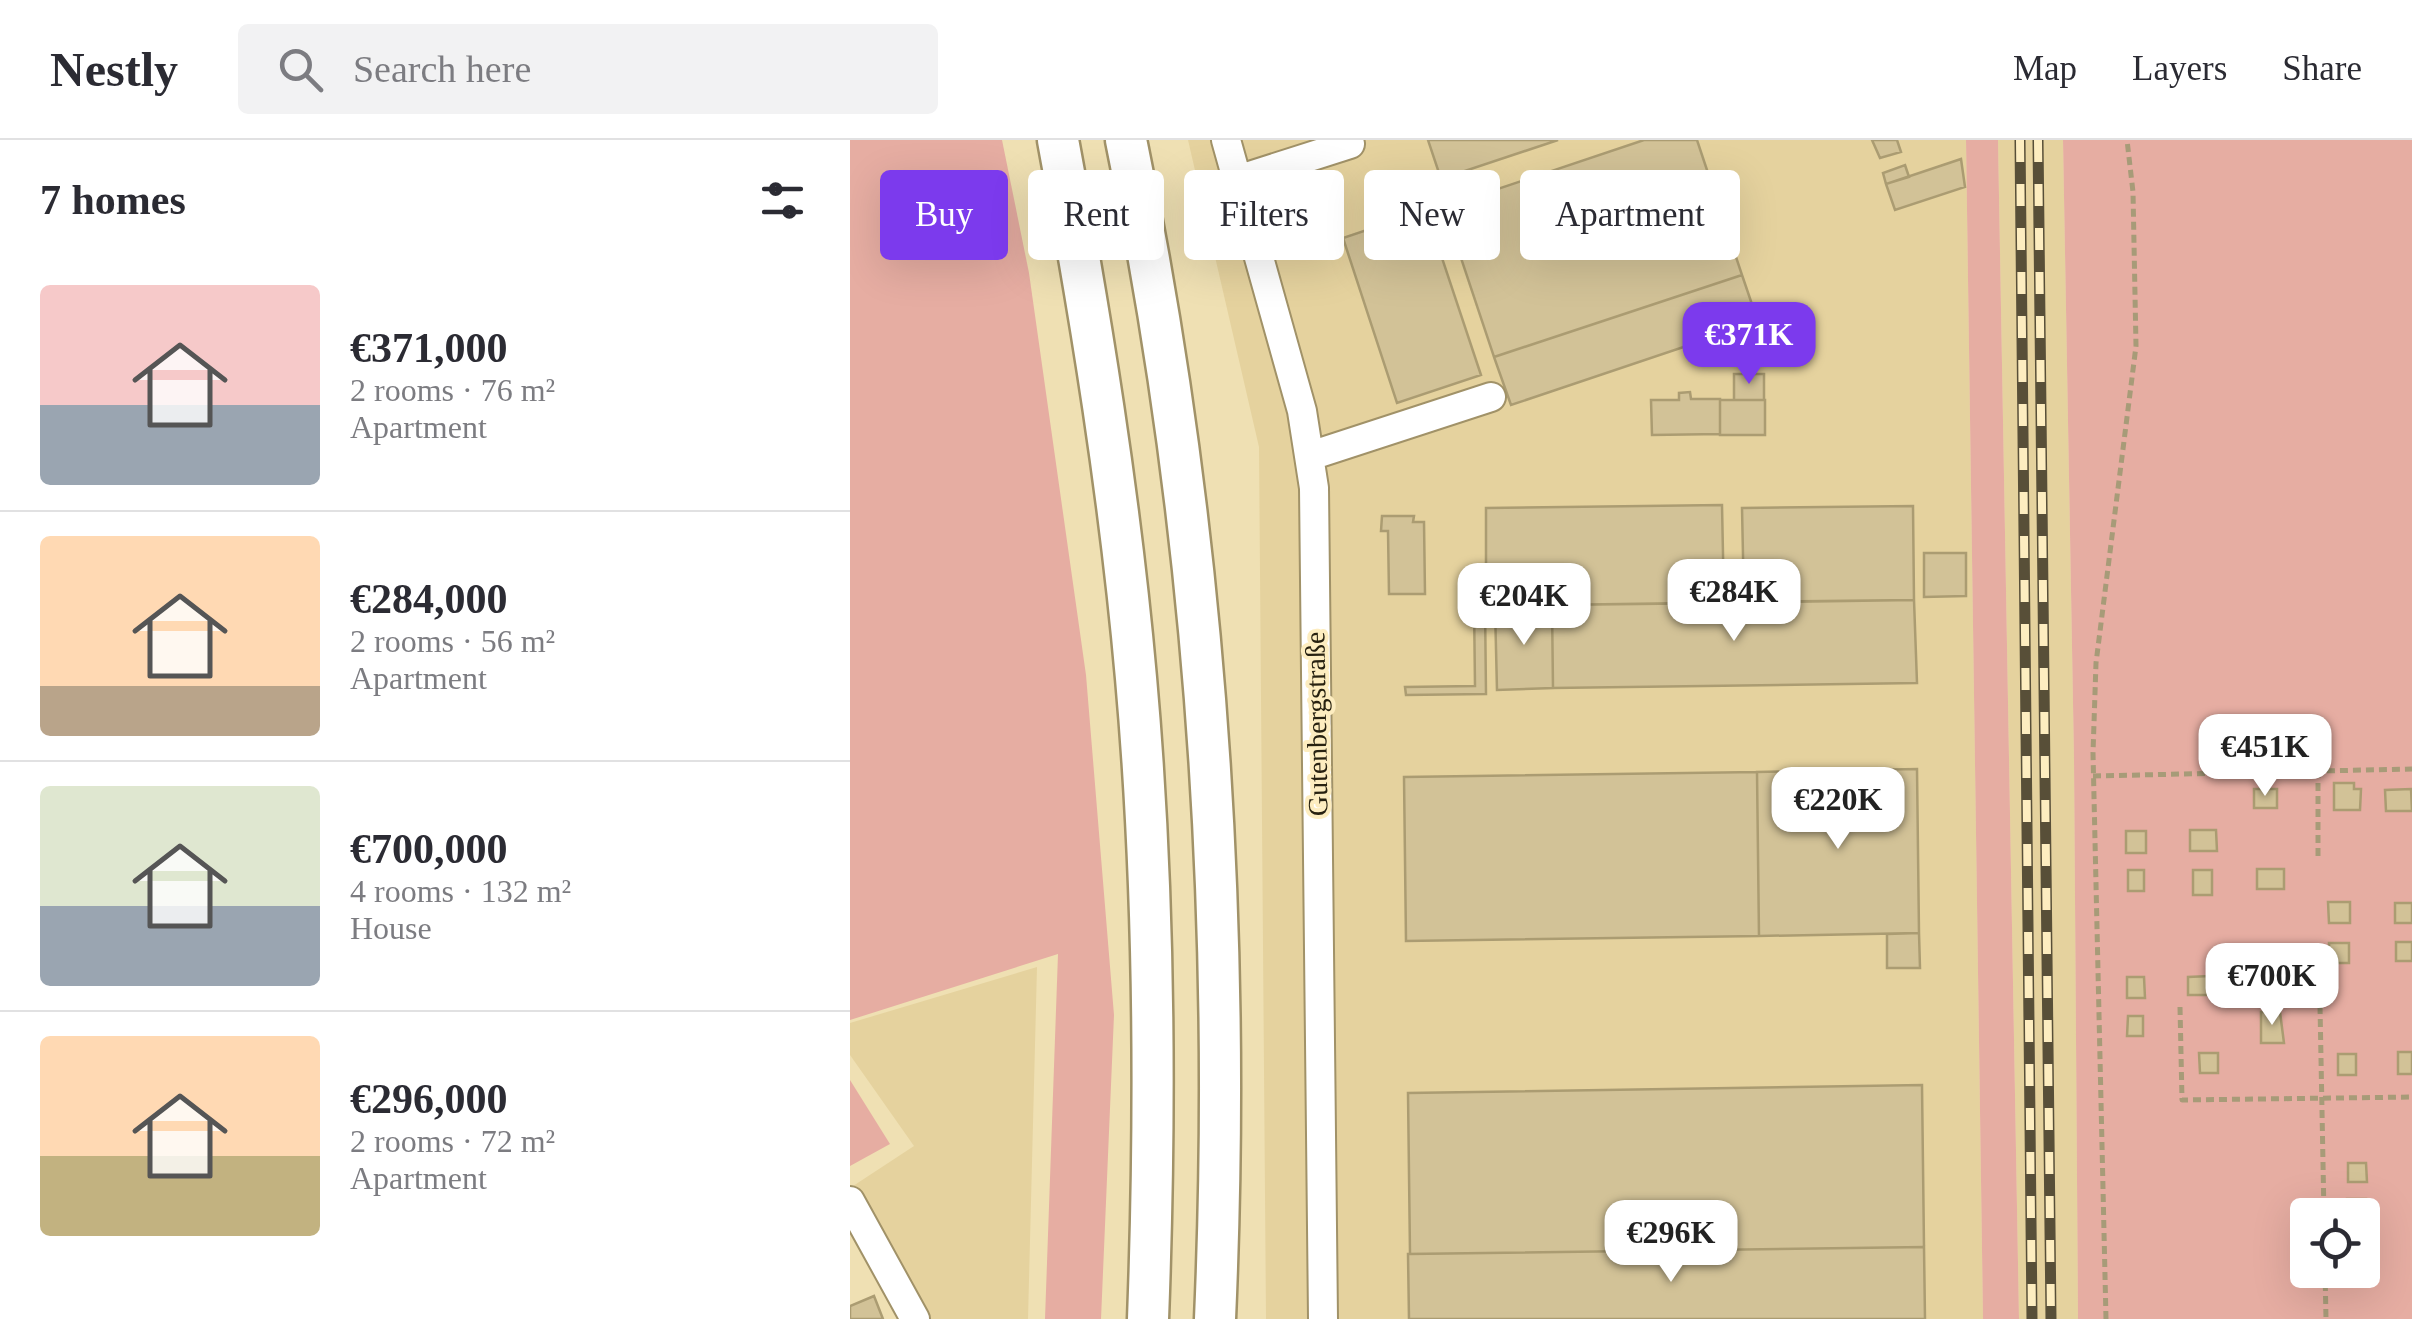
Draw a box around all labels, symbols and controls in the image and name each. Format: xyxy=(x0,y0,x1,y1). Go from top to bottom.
search box xyxy=(238,24,938,114)
icon: search xyxy=(273,42,328,97)
text: Nestly xyxy=(50,43,178,96)
text: Search here xyxy=(353,48,531,90)
text: Map xyxy=(2013,49,2077,88)
text: Layers xyxy=(2132,49,2227,88)
text: Share xyxy=(2282,49,2362,88)
chip: Buy xyxy=(880,170,1008,260)
chip: Rent xyxy=(1028,170,1164,260)
chip: Filters xyxy=(1184,170,1344,260)
chip: New xyxy=(1364,170,1500,260)
chip: Apartment xyxy=(1520,170,1740,260)
icon: filters xyxy=(755,173,810,228)
text: 7 homes xyxy=(40,177,186,223)
pin: €371K xyxy=(1679,302,1819,387)
text: €371K xyxy=(1705,316,1793,352)
icon: home xyxy=(120,325,240,445)
text: €371,000 xyxy=(350,325,508,371)
text: 2 rooms · 76 m² xyxy=(350,372,555,408)
text: Apartment xyxy=(350,409,487,445)
pin: €284K xyxy=(1664,559,1804,644)
pin: €204K xyxy=(1454,563,1594,648)
text: €284K xyxy=(1690,573,1778,609)
icon: home xyxy=(120,576,240,696)
text: €284,000 xyxy=(350,576,508,622)
text: €204K xyxy=(1480,577,1568,613)
text: 2 rooms · 56 m² xyxy=(350,623,555,659)
street label: Gutenbergstraße xyxy=(1299,631,1334,817)
text: Apartment xyxy=(350,660,487,696)
pin: €451K xyxy=(2195,714,2335,799)
text: €451K xyxy=(2221,728,2309,764)
pin: €220K xyxy=(1768,767,1908,852)
text: €220K xyxy=(1794,781,1882,817)
icon: home xyxy=(120,826,240,946)
text: €700,000 xyxy=(350,826,508,872)
text: 4 rooms · 132 m² xyxy=(350,873,571,909)
text: House xyxy=(350,910,432,946)
pin: €700K xyxy=(2202,943,2342,1028)
text: €700K xyxy=(2228,957,2316,993)
icon: home xyxy=(120,1076,240,1196)
text: €296,000 xyxy=(350,1076,508,1122)
text: 2 rooms · 72 m² xyxy=(350,1123,555,1159)
text: Apartment xyxy=(350,1160,487,1196)
map controls xyxy=(2290,1198,2380,1288)
button: locate xyxy=(2290,1198,2380,1288)
pin: €296K xyxy=(1601,1200,1741,1285)
text: €296K xyxy=(1627,1214,1715,1250)

